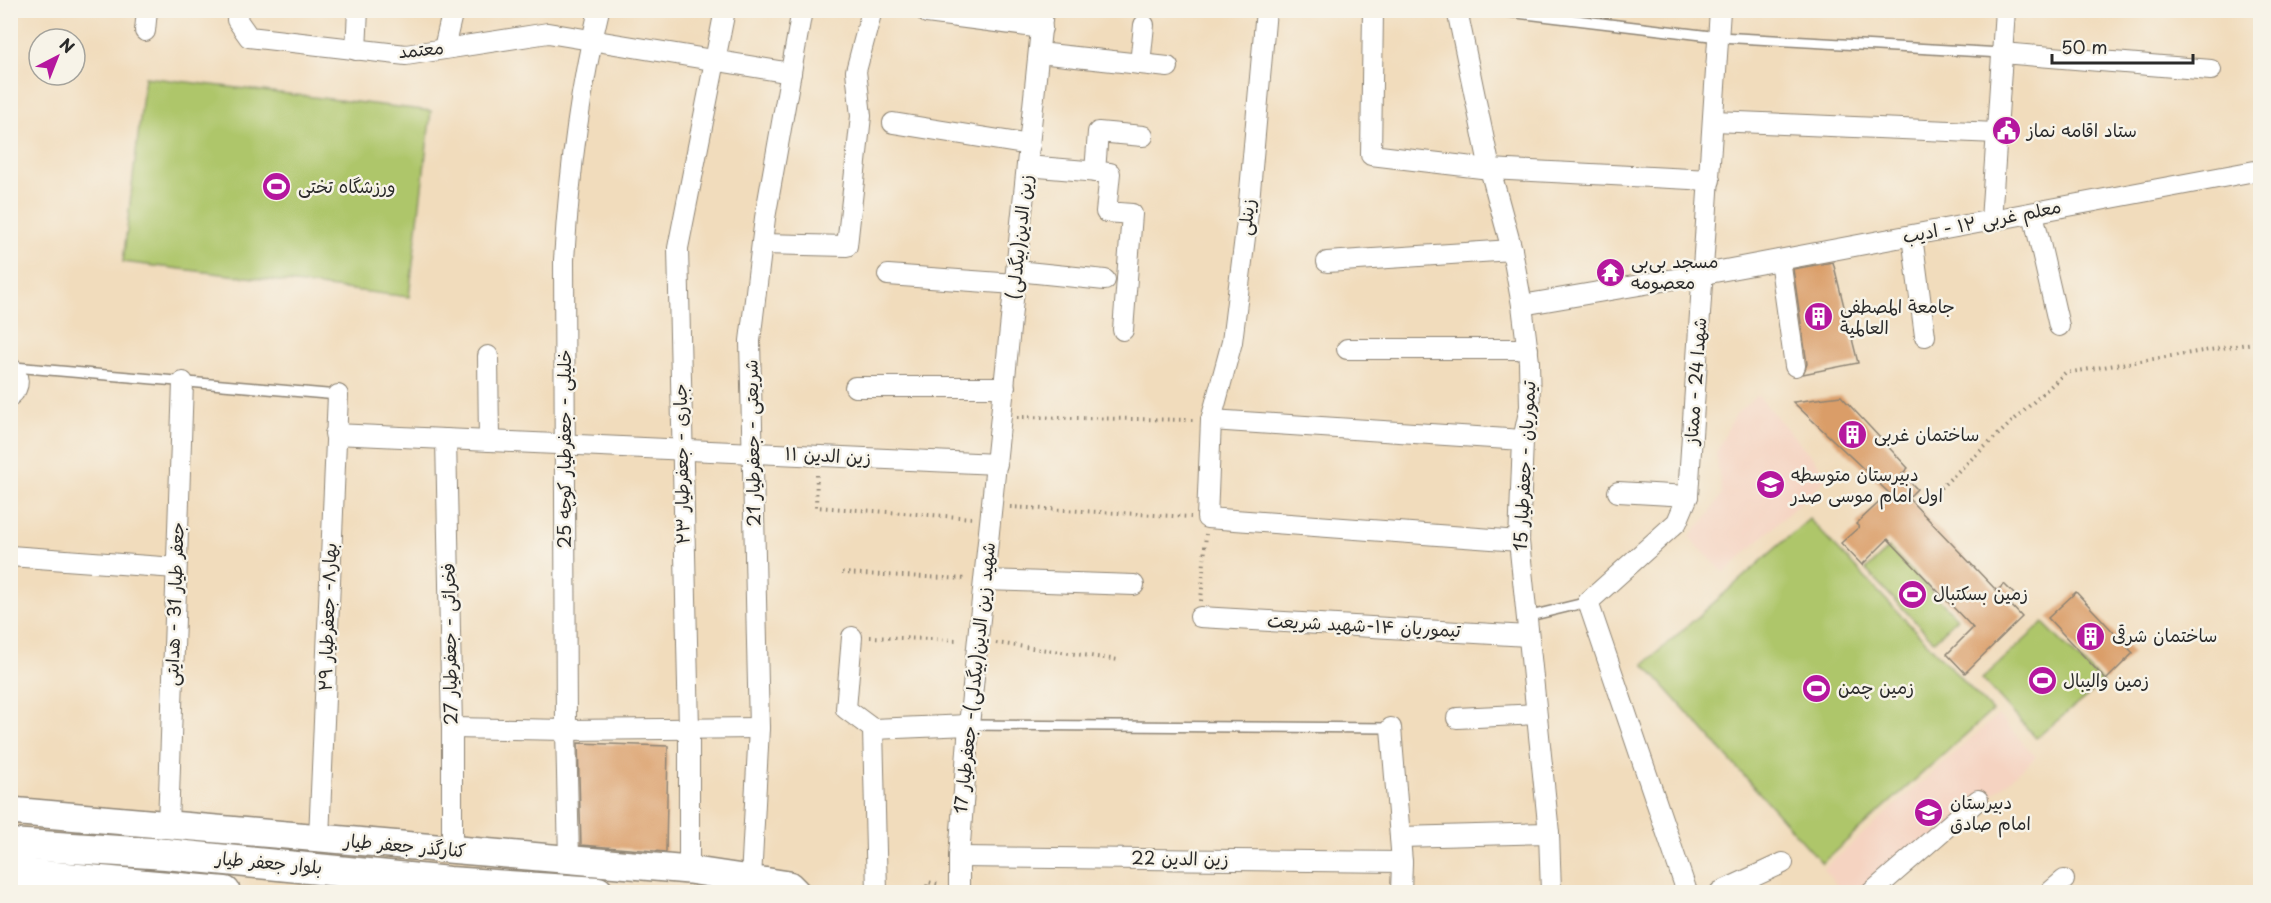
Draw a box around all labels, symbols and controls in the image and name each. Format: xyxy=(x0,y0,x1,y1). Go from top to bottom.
north arrow xyxy=(27,27,87,87)
scale bar xyxy=(2052,27,2193,65)
text: N xyxy=(55,32,80,58)
street label: معتمد xyxy=(397,33,445,64)
text: 50 m xyxy=(2061,33,2108,60)
public building icon: ستاد اقامه نماز xyxy=(1990,115,2022,147)
place label: ستاد اقامه نماز xyxy=(2025,116,2137,143)
sports icon: ورزشگاه تختی xyxy=(261,171,293,203)
place label: ورزشگاه تختی xyxy=(298,172,396,199)
street label: زین الدین(بیگدلی) xyxy=(999,173,1038,301)
street label: معلم غربی ۱۲ - ادیب xyxy=(1900,192,2064,251)
street label: زینلی xyxy=(1230,197,1261,237)
place label: مسجد بی‌بی معصومه xyxy=(1631,247,1719,295)
temple icon: مسجد بی‌بی معصومه xyxy=(1594,256,1626,288)
place label: جامعة المصطفی العالمیة xyxy=(1840,292,1955,340)
building icon: جامعة المصطفی العالمیة xyxy=(1803,301,1835,333)
street label: شهدا 24 - ممتاز xyxy=(1676,316,1712,447)
street label: خلیلی - جعفرطیار کوچه 25 xyxy=(550,350,577,548)
street label: شریعتی - جعفرطیار 21 xyxy=(737,359,766,527)
street label: تیموریان - جعفرطیار 15 xyxy=(1506,379,1541,552)
street label: جباری - جعفرطیار ۲۳ xyxy=(666,383,695,545)
building icon: ساختمان غربی xyxy=(1837,419,1869,451)
place label: ساختمان غربی xyxy=(1874,420,1979,447)
street label: زین الدین ۱۱ xyxy=(784,439,872,470)
place label: دبیرستان متوسطه اول امام موسی صدر xyxy=(1789,460,1943,510)
school or university icon: دبیرستان متوسطه اول امام موسی صدر xyxy=(1754,469,1786,501)
street label: جعفر طیار 31 - هدایتی xyxy=(157,522,190,686)
street label: شهید زین الدین(بیگدلی)- جعفرطیار 17 xyxy=(946,541,1001,815)
street label: بهار۸- جعفرطیار ۲۹ xyxy=(310,542,343,692)
street label: فخرائی - جعفرطیار 27 xyxy=(434,563,463,725)
sports icon: زمین بسکتبال xyxy=(1896,578,1928,610)
place label: زمین بسکتبال xyxy=(1933,579,2028,606)
street label: تیموریان ۱۴-شهید شریعت xyxy=(1267,606,1462,643)
building icon: ساختمان شرقی xyxy=(2075,620,2107,652)
place label: ساختمان شرقی xyxy=(2112,621,2217,648)
sports icon: زمین والیبال xyxy=(2026,665,2058,697)
place label: زمین والیبال xyxy=(2063,666,2149,693)
sports icon: زمین چمن xyxy=(1801,672,1833,704)
place label: زمین چمن xyxy=(1838,673,1914,700)
place label: دبیرستان امام صادق xyxy=(1950,788,2031,838)
school or university icon: دبیرستان امام صادق xyxy=(1913,797,1945,829)
street label: کنارگذر جعفر طیار xyxy=(341,826,467,863)
street label: بلوار جعفر طیار xyxy=(213,843,323,880)
street label: زین الدین 22 xyxy=(1131,843,1229,872)

